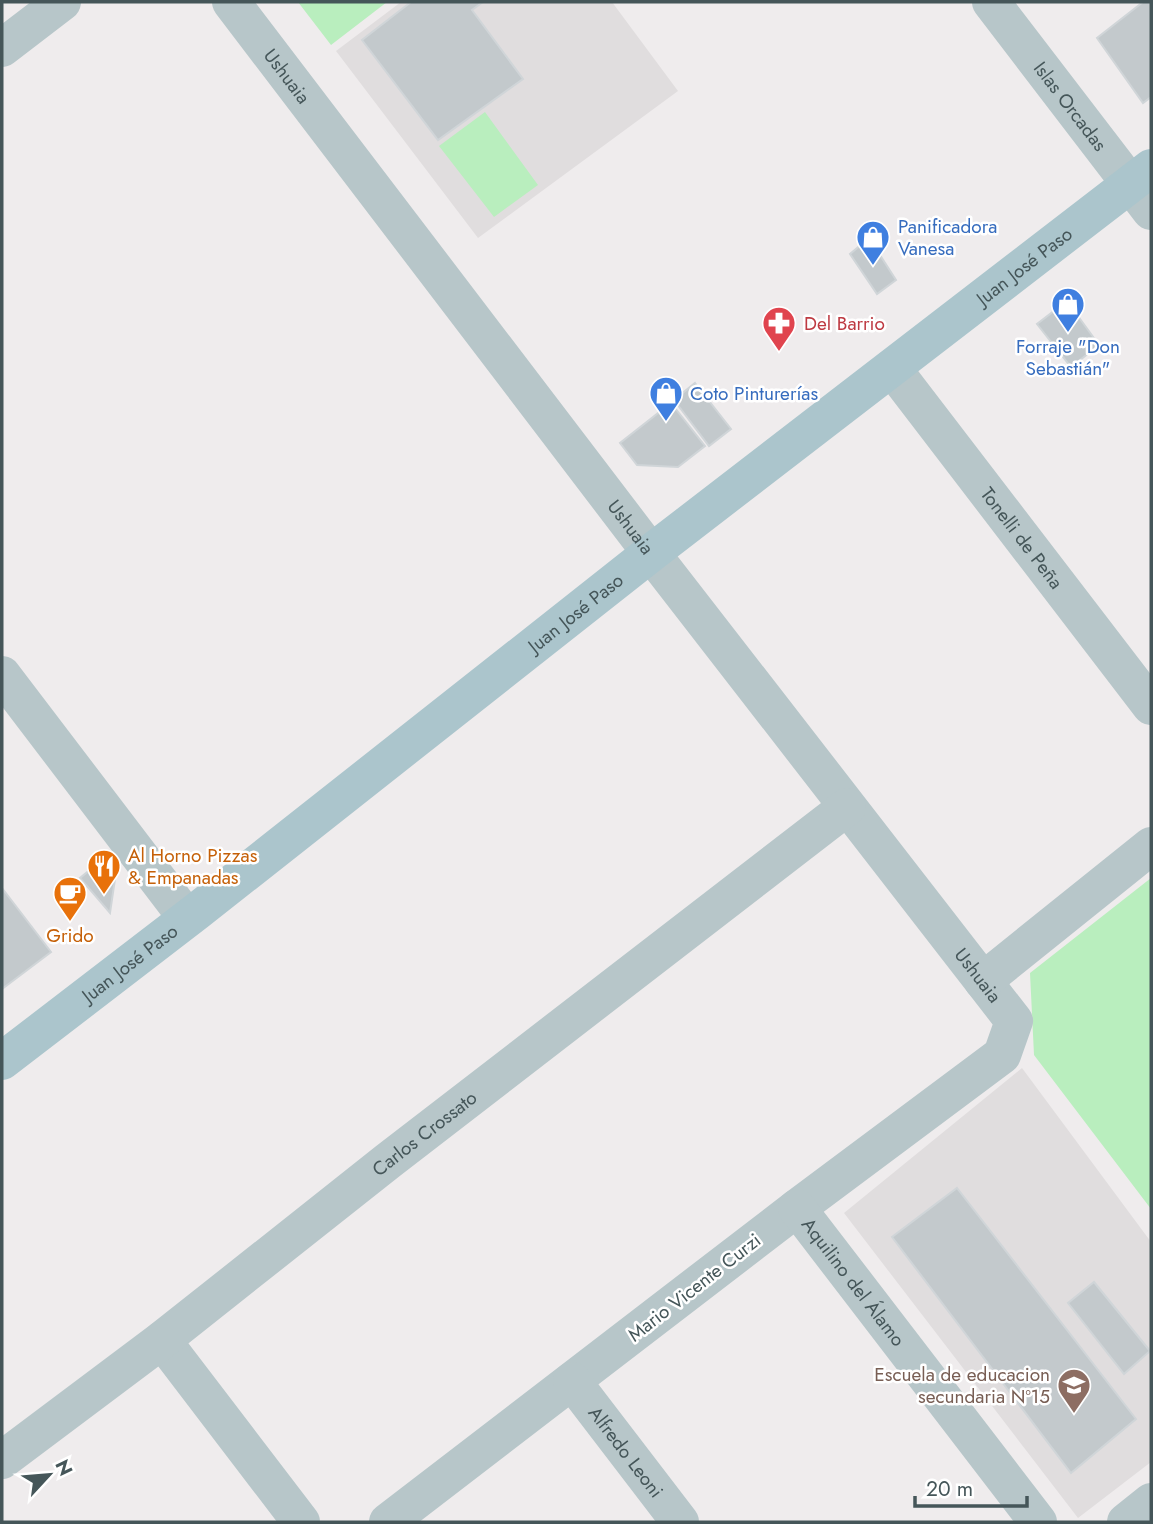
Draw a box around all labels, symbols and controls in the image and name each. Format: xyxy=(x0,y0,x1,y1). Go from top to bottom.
street label: Ushuaia xyxy=(257,43,317,109)
street label: Islas Orcadas xyxy=(1027,56,1113,157)
place label: Panificadora Vanesa xyxy=(898,213,997,262)
shop icon: Panificadora Vanesa xyxy=(854,218,892,267)
street label: Juan José Paso xyxy=(968,221,1078,314)
shop icon: Forraje "Don Sebastián" xyxy=(1049,285,1087,334)
pharmacy icon: Del Barrio xyxy=(760,304,798,353)
place label: Del Barrio xyxy=(804,310,885,337)
place label: Forraje "Don Sebastián" xyxy=(1016,333,1120,382)
shop icon: Coto Pinturerías xyxy=(647,374,685,423)
place label: Coto Pinturerías xyxy=(690,380,818,407)
street label: Tonelli de Peña xyxy=(974,482,1069,595)
street label: Ushuaia xyxy=(601,494,660,560)
street label: Juan José Paso xyxy=(520,567,629,661)
place label: Al Horno Pizzas & Empanadas xyxy=(128,842,258,891)
restaurant icon: Al Horno Pizzas & Empanadas xyxy=(85,847,123,896)
cafe icon: Grido xyxy=(51,874,89,923)
street label: Juan José Paso xyxy=(74,918,184,1011)
place label: Grido xyxy=(46,922,94,949)
street label: Ushuaia xyxy=(948,942,1008,1008)
street label: Carlos Crossato xyxy=(366,1084,483,1183)
street label: Aquilino del Álamo xyxy=(795,1212,911,1352)
street label: Mario Vicente Curzi xyxy=(622,1227,767,1348)
place label: Escuela de educacion secundaria Nº15 xyxy=(874,1361,1050,1410)
school or university icon: Escuela de educacion secundaria Nº15 xyxy=(1055,1366,1093,1415)
street label: Alfredo Leoni xyxy=(582,1400,670,1503)
north arrow xyxy=(14,1440,84,1510)
text: N xyxy=(48,1455,79,1480)
scale bar xyxy=(915,1464,1027,1508)
text: 20 m xyxy=(926,1474,973,1504)

